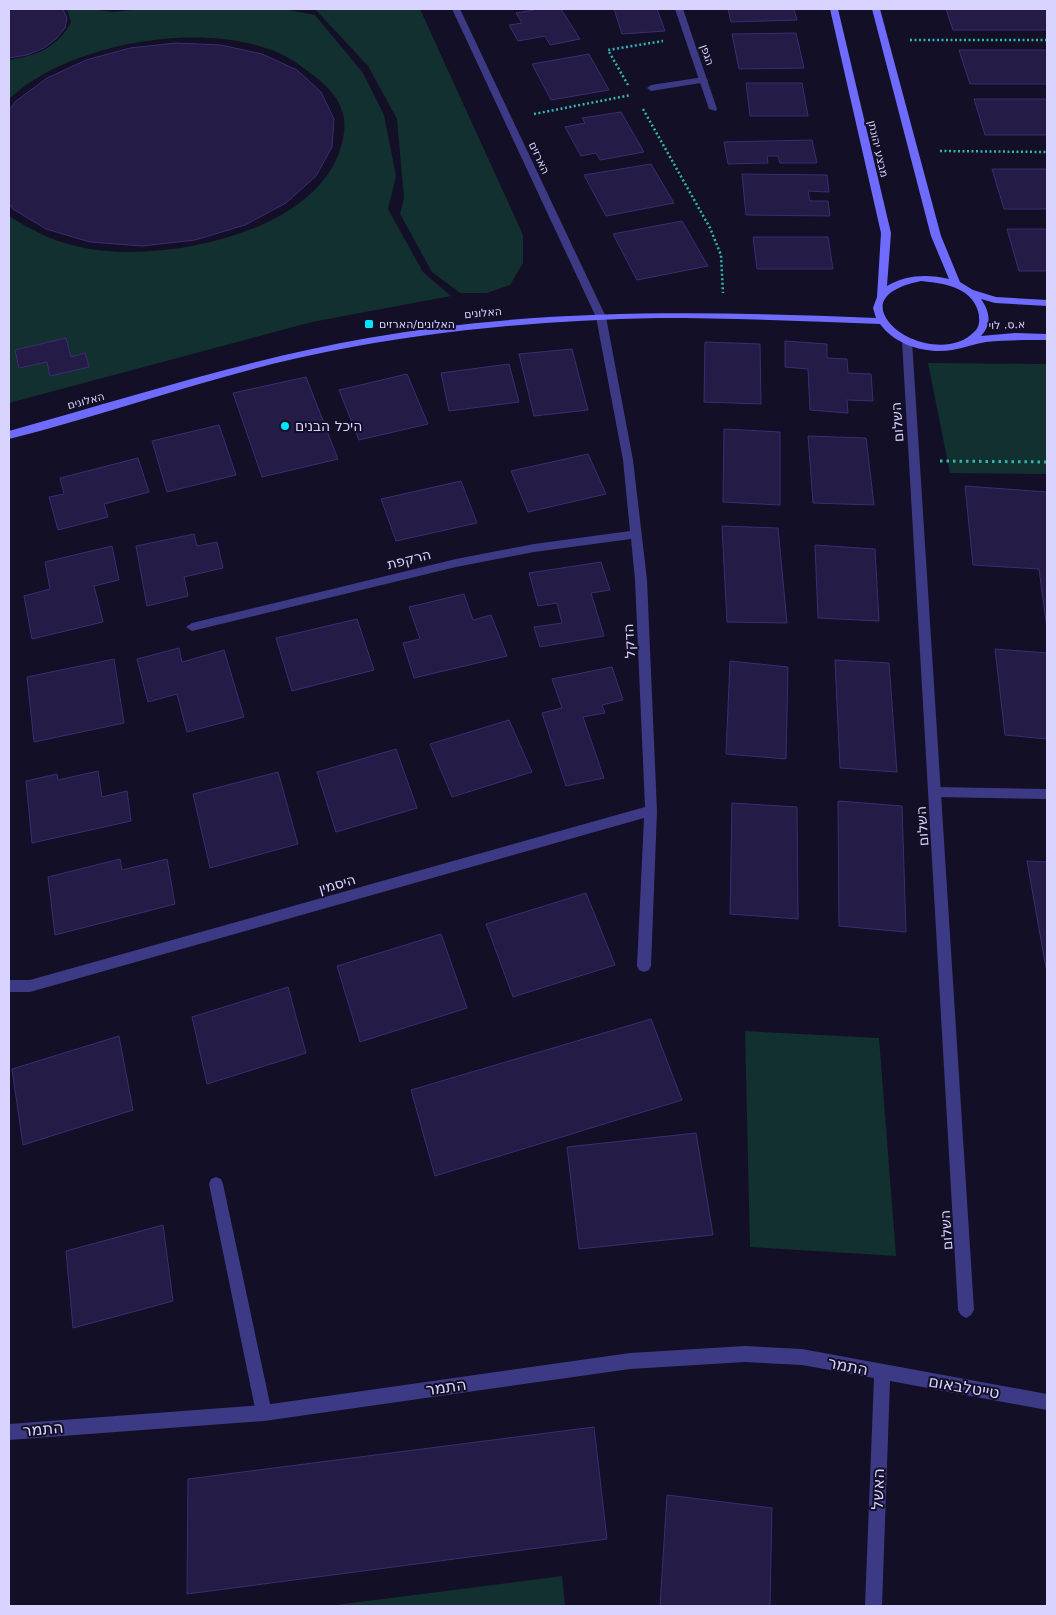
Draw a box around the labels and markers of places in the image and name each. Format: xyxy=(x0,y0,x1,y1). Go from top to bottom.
marker: האלונים/הארזים xyxy=(363,318,375,330)
place label: האלונים/הארזים xyxy=(379,318,455,331)
place label: היכל הבנים xyxy=(295,418,362,434)
marker: היכל הבנים xyxy=(279,420,291,432)

